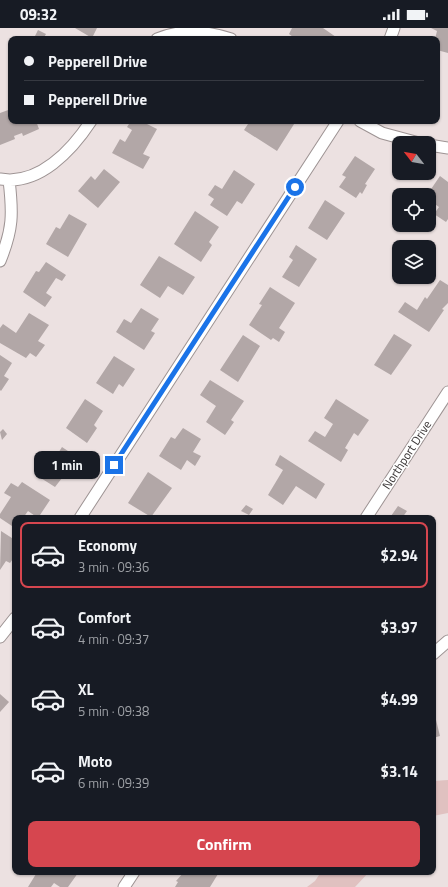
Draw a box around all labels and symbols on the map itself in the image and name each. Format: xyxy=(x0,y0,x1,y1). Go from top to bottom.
north arrow xyxy=(392,136,436,180)
route start xyxy=(286,178,304,196)
street label: Northport Drive xyxy=(377,416,436,493)
callout: 1 min xyxy=(34,451,100,479)
route end xyxy=(105,456,123,474)

